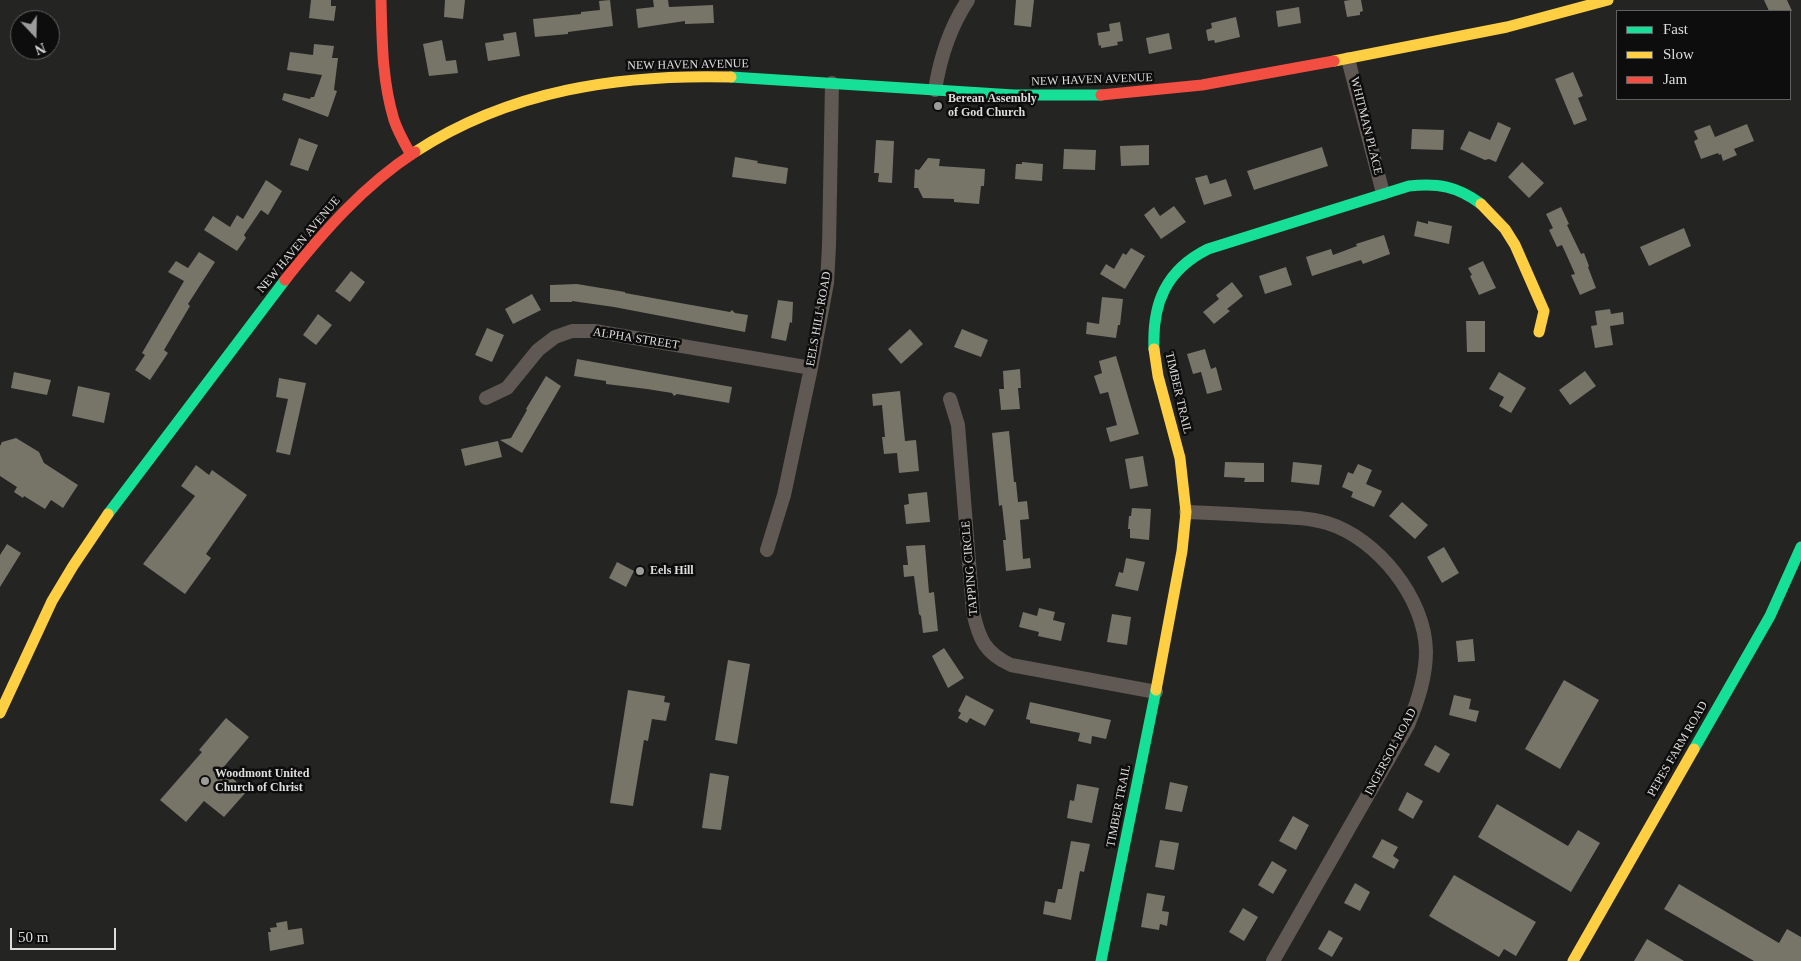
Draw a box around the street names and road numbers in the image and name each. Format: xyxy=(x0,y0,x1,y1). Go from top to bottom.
street label: NEW HAVEN AVENUE xyxy=(627,57,749,73)
street label: NEW HAVEN AVENUE xyxy=(1031,71,1153,89)
street label: WHITMAN PLACE xyxy=(1347,76,1385,176)
street label: NEW HAVEN AVENUE xyxy=(254,194,344,296)
street label: EELS HILL ROAD xyxy=(804,270,834,368)
street label: ALPHA STREET xyxy=(592,325,680,353)
street label: TIMBER TRAIL xyxy=(1162,351,1194,435)
street label: TAPPING CIRCLE xyxy=(959,520,981,616)
street label: PEPES FARM ROAD xyxy=(1645,699,1711,799)
street label: INGERSOL ROAD xyxy=(1362,706,1420,798)
street label: TIMBER TRAIL xyxy=(1104,764,1134,848)

